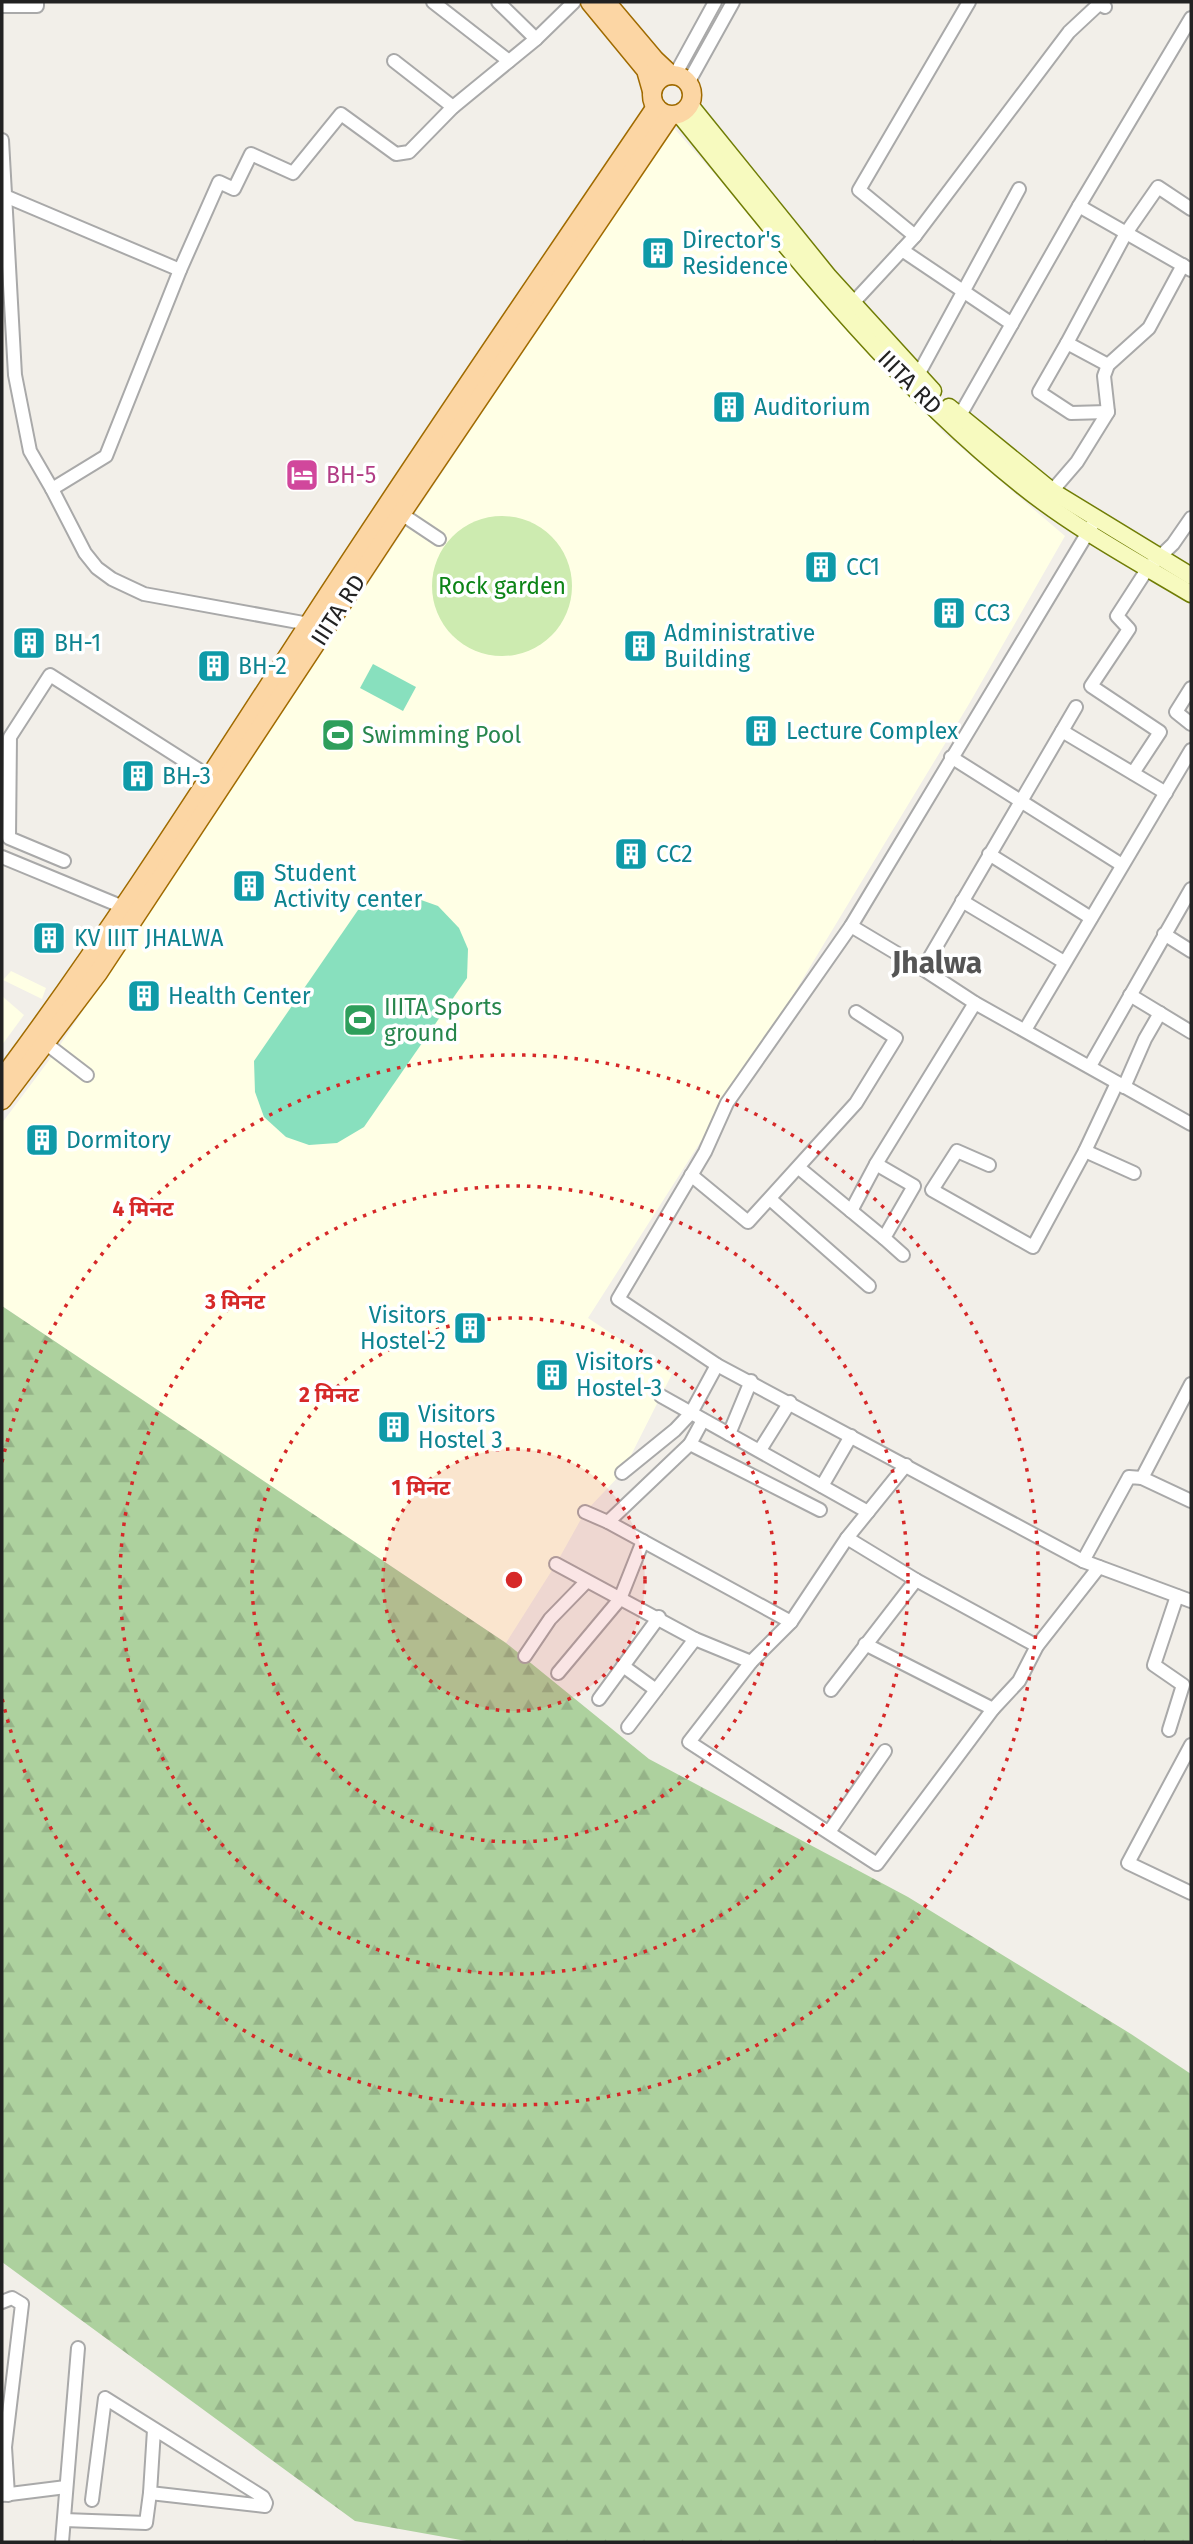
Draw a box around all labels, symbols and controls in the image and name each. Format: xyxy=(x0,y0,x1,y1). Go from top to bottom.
place label: Director's Residence xyxy=(682,226,788,280)
building icon: Director's Residence xyxy=(639,234,677,272)
street label: IIITA RD xyxy=(872,344,948,420)
building icon: Auditorium xyxy=(710,388,748,426)
place label: Auditorium xyxy=(754,393,871,421)
hotel icon: BH-5 xyxy=(283,456,321,494)
place label: BH-5 xyxy=(326,461,376,489)
building icon: CC1 xyxy=(802,548,840,586)
place label: CC1 xyxy=(846,553,880,581)
street label: IIITA RD xyxy=(305,569,371,651)
park label: Rock garden xyxy=(438,572,566,600)
building icon: CC3 xyxy=(930,594,968,632)
place label: CC3 xyxy=(974,599,1011,627)
place label: Administrative Building xyxy=(664,619,815,673)
building icon: BH-1 xyxy=(10,624,48,662)
building icon: Administrative Building xyxy=(621,627,659,665)
place label: BH-1 xyxy=(54,629,101,657)
building icon: BH-2 xyxy=(195,647,233,685)
place label: BH-2 xyxy=(238,652,287,680)
building icon: Lecture Complex xyxy=(742,712,780,750)
sports icon: Swimming Pool xyxy=(319,716,357,754)
place label: Lecture Complex xyxy=(786,717,959,745)
place label: Swimming Pool xyxy=(362,721,521,749)
building icon: BH-3 xyxy=(119,757,157,795)
place label: BH-3 xyxy=(162,762,211,790)
building icon: CC2 xyxy=(612,835,650,873)
place label: CC2 xyxy=(656,840,693,868)
place label: Student Activity center xyxy=(274,859,422,913)
building icon: Student Activity center xyxy=(230,867,268,905)
building icon: KV IIIT JHALWA xyxy=(30,919,68,957)
place label: KV IIIT JHALWA xyxy=(74,924,224,952)
district label: Jhalwa xyxy=(891,945,982,981)
building icon: Health Center xyxy=(125,977,163,1015)
place label: Health Center xyxy=(168,982,311,1010)
place label: IIITA Sports ground xyxy=(384,993,502,1047)
sports icon: IIITA Sports ground xyxy=(341,1001,379,1039)
building icon: Dormitory xyxy=(23,1121,61,1159)
place label: Dormitory xyxy=(66,1126,172,1154)
text: 4 मिनट xyxy=(113,1196,174,1222)
text: 3 मिनट xyxy=(204,1289,266,1315)
place label: Visitors Hostel-2 xyxy=(360,1301,446,1355)
building icon: Visitors Hostel-2 xyxy=(451,1309,489,1347)
place label: Visitors Hostel-3 xyxy=(576,1348,662,1402)
building icon: Visitors Hostel-3 xyxy=(533,1356,571,1394)
text: 2 मिनट xyxy=(299,1382,360,1408)
place label: Visitors Hostel 3 xyxy=(418,1400,503,1454)
building icon: Visitors Hostel 3 xyxy=(375,1408,413,1446)
text: 1 मिनट xyxy=(392,1475,451,1501)
centre of rings xyxy=(502,1568,526,1592)

